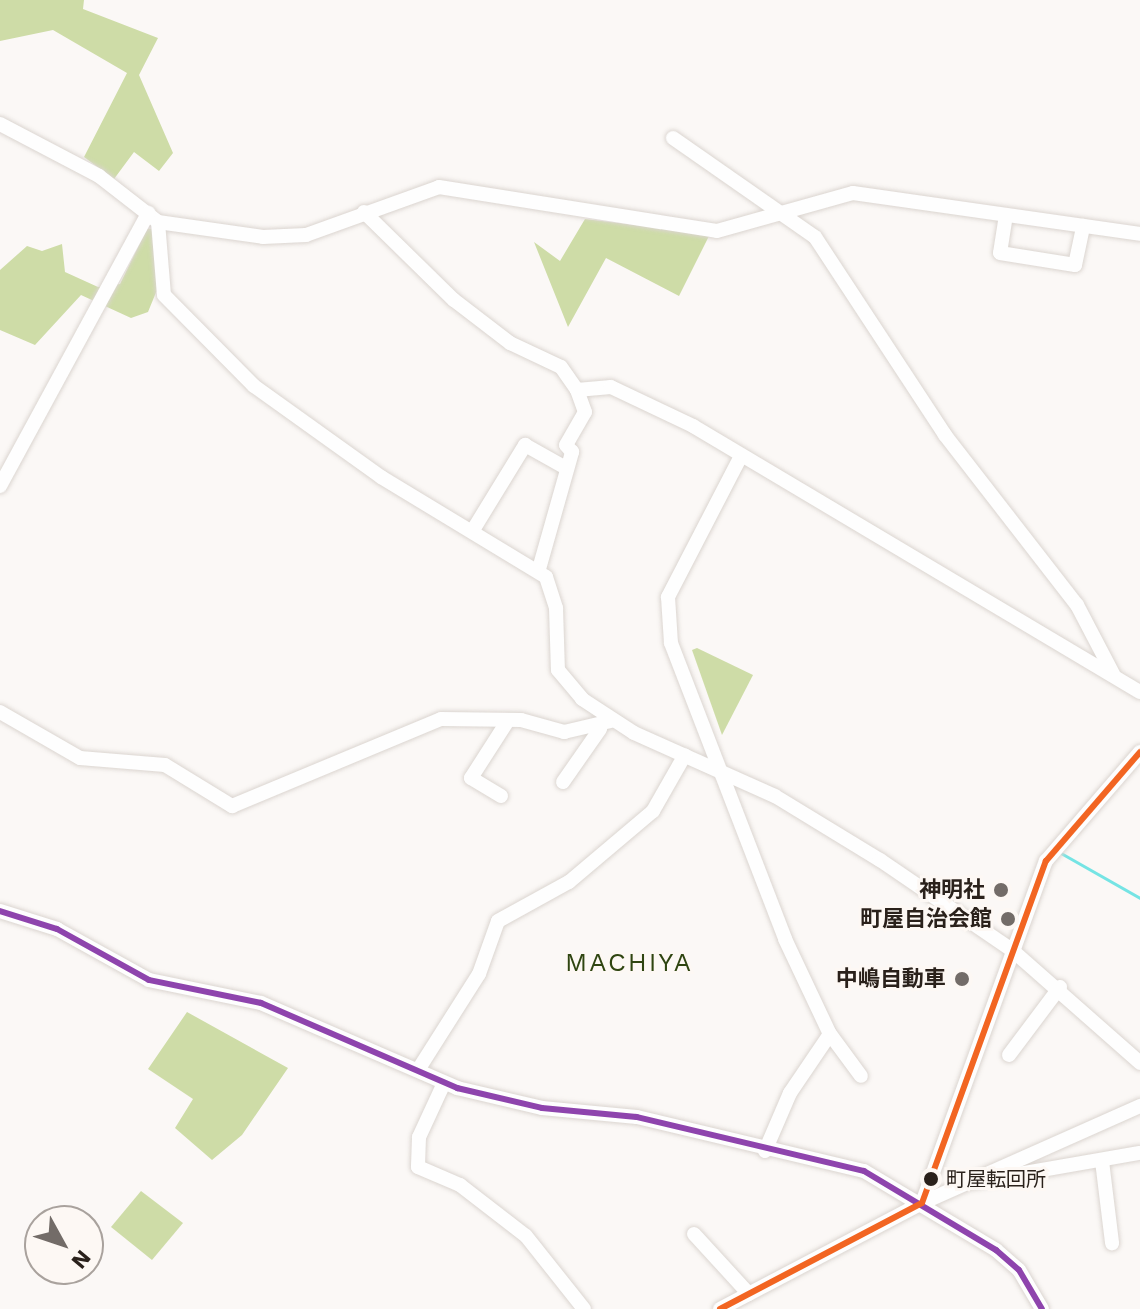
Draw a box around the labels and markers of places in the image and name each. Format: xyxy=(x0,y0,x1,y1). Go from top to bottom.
place label: 神明社 xyxy=(919,877,985,903)
marker: 神明社 xyxy=(992,881,1010,899)
place label: 町屋自治会館 xyxy=(860,906,992,932)
marker: 町屋自治会館 xyxy=(999,910,1017,928)
place label: 中嶋自動車 xyxy=(836,966,946,992)
marker: 中嶋自動車 xyxy=(953,970,971,988)
place label: 町屋転回所 xyxy=(946,1167,1046,1191)
marker: 町屋転回所 xyxy=(923,1171,939,1187)

